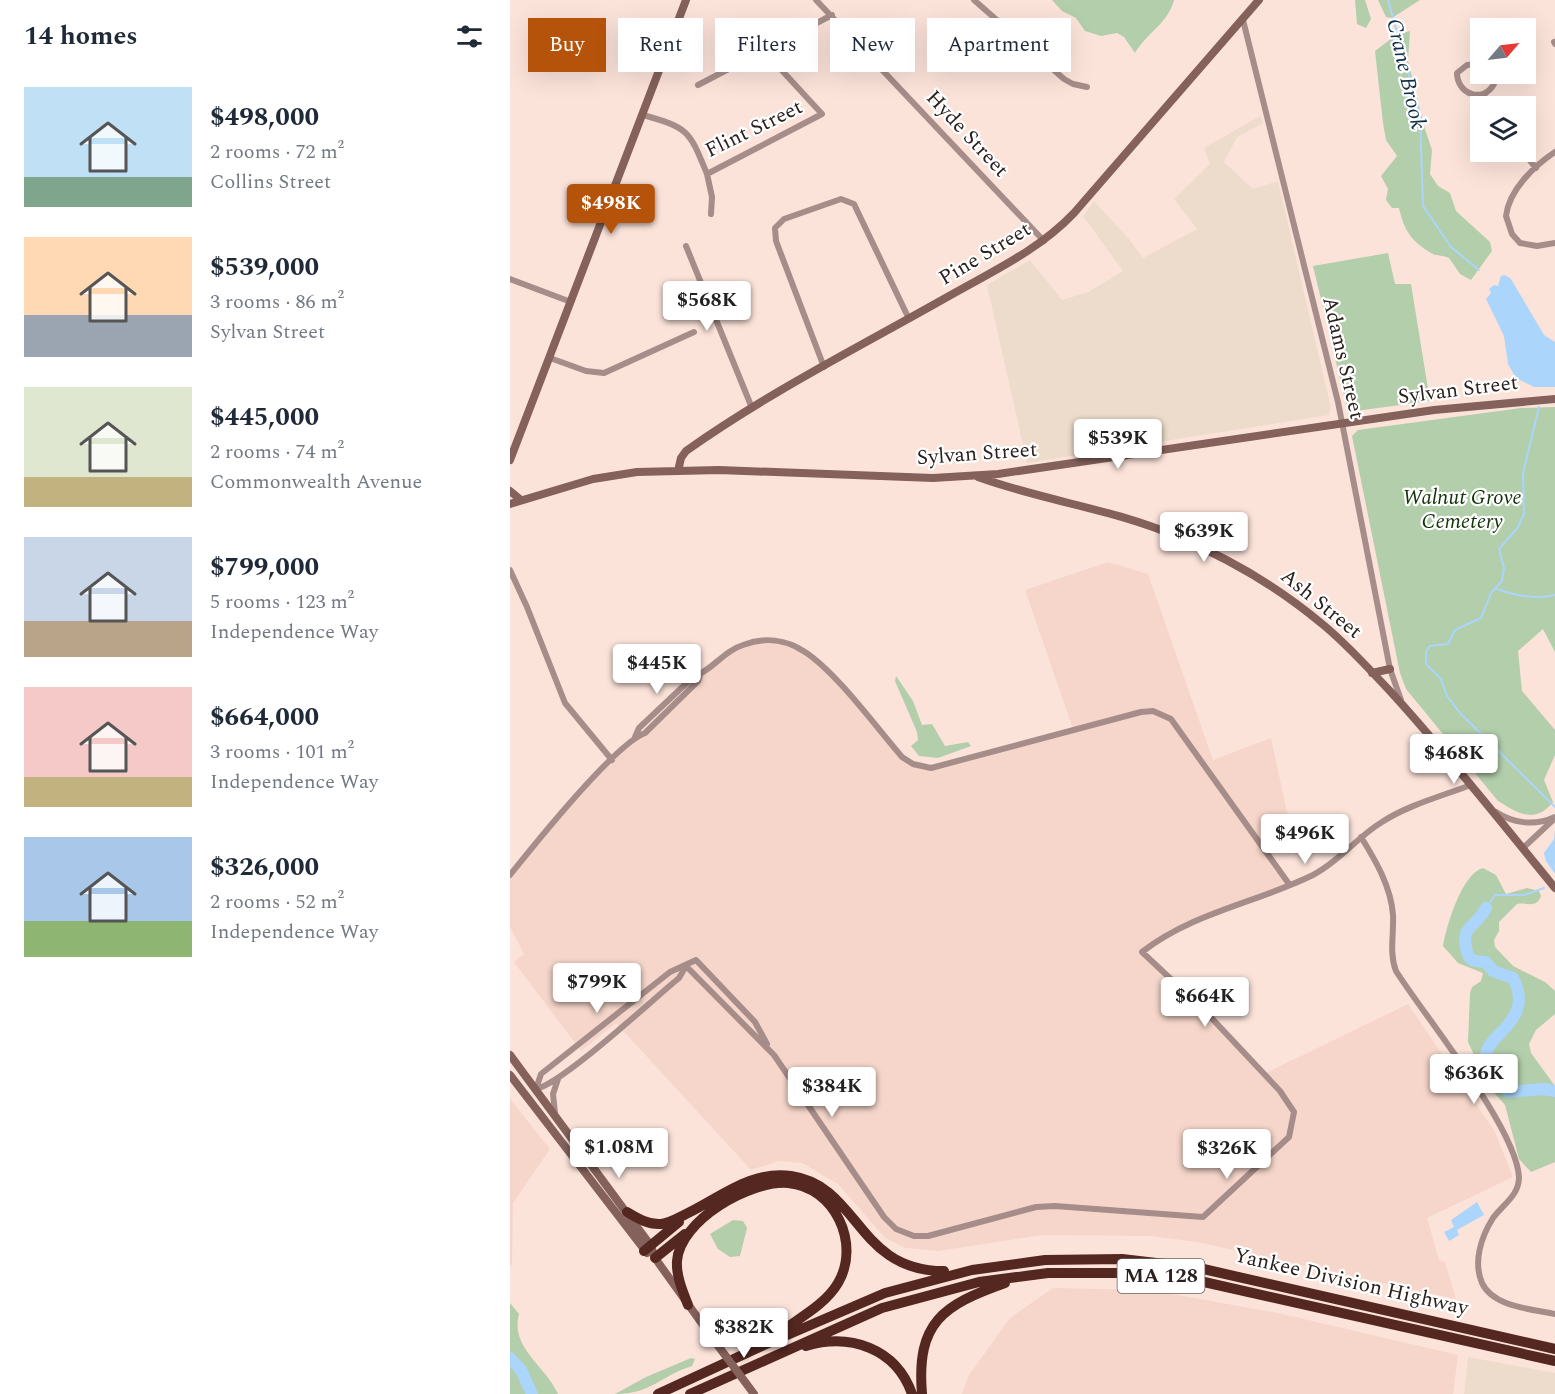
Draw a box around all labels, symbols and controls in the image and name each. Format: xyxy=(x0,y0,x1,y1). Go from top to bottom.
water label: Crane Brook xyxy=(1377,15,1435,133)
text: 14 homes xyxy=(24,16,138,56)
chip: Buy xyxy=(528,18,606,72)
chip: Rent xyxy=(618,18,703,72)
chip: Filters xyxy=(715,18,818,72)
chip: New xyxy=(830,18,915,72)
chip: Apartment xyxy=(927,18,1071,72)
north arrow xyxy=(1470,18,1536,84)
map controls xyxy=(1470,18,1536,162)
icon: filters xyxy=(453,20,486,53)
street label: Hyde Street xyxy=(918,83,1016,185)
street label: Flint Street xyxy=(700,92,808,166)
button: layers xyxy=(1470,96,1536,162)
text: $498,000 xyxy=(210,97,319,137)
icon: home xyxy=(72,111,144,183)
text: 2 rooms · 72 m² xyxy=(210,137,344,167)
text: Collins Street xyxy=(210,167,331,197)
pin: $498K xyxy=(569,184,653,235)
text: $498K xyxy=(581,188,641,218)
street label: Pine Street xyxy=(933,214,1037,294)
text: $539,000 xyxy=(210,247,319,287)
icon: home xyxy=(72,261,144,333)
pin: $568K xyxy=(665,281,749,332)
text: $568K xyxy=(677,285,737,315)
text: 3 rooms · 86 m² xyxy=(210,287,344,317)
street label: Adams Street xyxy=(1313,294,1373,422)
text: Sylvan Street xyxy=(210,317,325,347)
street label: Sylvan Street xyxy=(1396,367,1520,413)
text: $445,000 xyxy=(210,397,319,437)
icon: home xyxy=(72,411,144,483)
pin: $539K xyxy=(1076,419,1160,470)
text: $539K xyxy=(1088,423,1148,453)
street label: Sylvan Street xyxy=(916,434,1038,474)
text: 2 rooms · 74 m² xyxy=(210,437,344,467)
text: Commonwealth Avenue xyxy=(210,467,422,497)
park label: Walnut Grove Cemetery xyxy=(1402,482,1522,538)
pin: $639K xyxy=(1162,512,1246,563)
text: $639K xyxy=(1174,516,1234,546)
text: $799,000 xyxy=(210,547,319,587)
icon: home xyxy=(72,561,144,633)
street label: Ash Street xyxy=(1273,561,1369,647)
text: 5 rooms · 123 m² xyxy=(210,587,354,617)
text: Independence Way xyxy=(210,617,378,647)
pin: $445K xyxy=(615,644,699,695)
text: $445K xyxy=(627,648,687,678)
text: $664,000 xyxy=(210,697,319,737)
icon: home xyxy=(72,711,144,783)
pin: $468K xyxy=(1412,734,1496,785)
text: 3 rooms · 101 m² xyxy=(210,737,354,767)
text: $468K xyxy=(1424,738,1484,768)
text: Independence Way xyxy=(210,767,378,797)
pin: $496K xyxy=(1263,814,1347,865)
text: $496K xyxy=(1275,818,1335,848)
text: $326,000 xyxy=(210,847,319,887)
icon: home xyxy=(72,861,144,933)
text: 2 rooms · 52 m² xyxy=(210,887,344,917)
text: Independence Way xyxy=(210,917,378,947)
pin: $799K xyxy=(555,963,639,1014)
text: $799K xyxy=(567,967,627,997)
pin: $664K xyxy=(1163,977,1247,1028)
text: $664K xyxy=(1175,981,1235,1011)
pin: $636K xyxy=(1432,1054,1516,1105)
text: $636K xyxy=(1444,1058,1504,1088)
pin: $384K xyxy=(790,1067,874,1118)
text: $384K xyxy=(802,1071,862,1101)
pin: $1.08M xyxy=(570,1128,668,1179)
pin: $326K xyxy=(1185,1129,1269,1180)
text: $1.08M xyxy=(584,1132,654,1162)
text: $326K xyxy=(1197,1133,1257,1163)
street label: Yankee Division Highway xyxy=(1231,1239,1472,1325)
road number: MA 128 xyxy=(1118,1259,1204,1293)
pin: $382K xyxy=(702,1308,786,1359)
text: $382K xyxy=(714,1312,774,1342)

